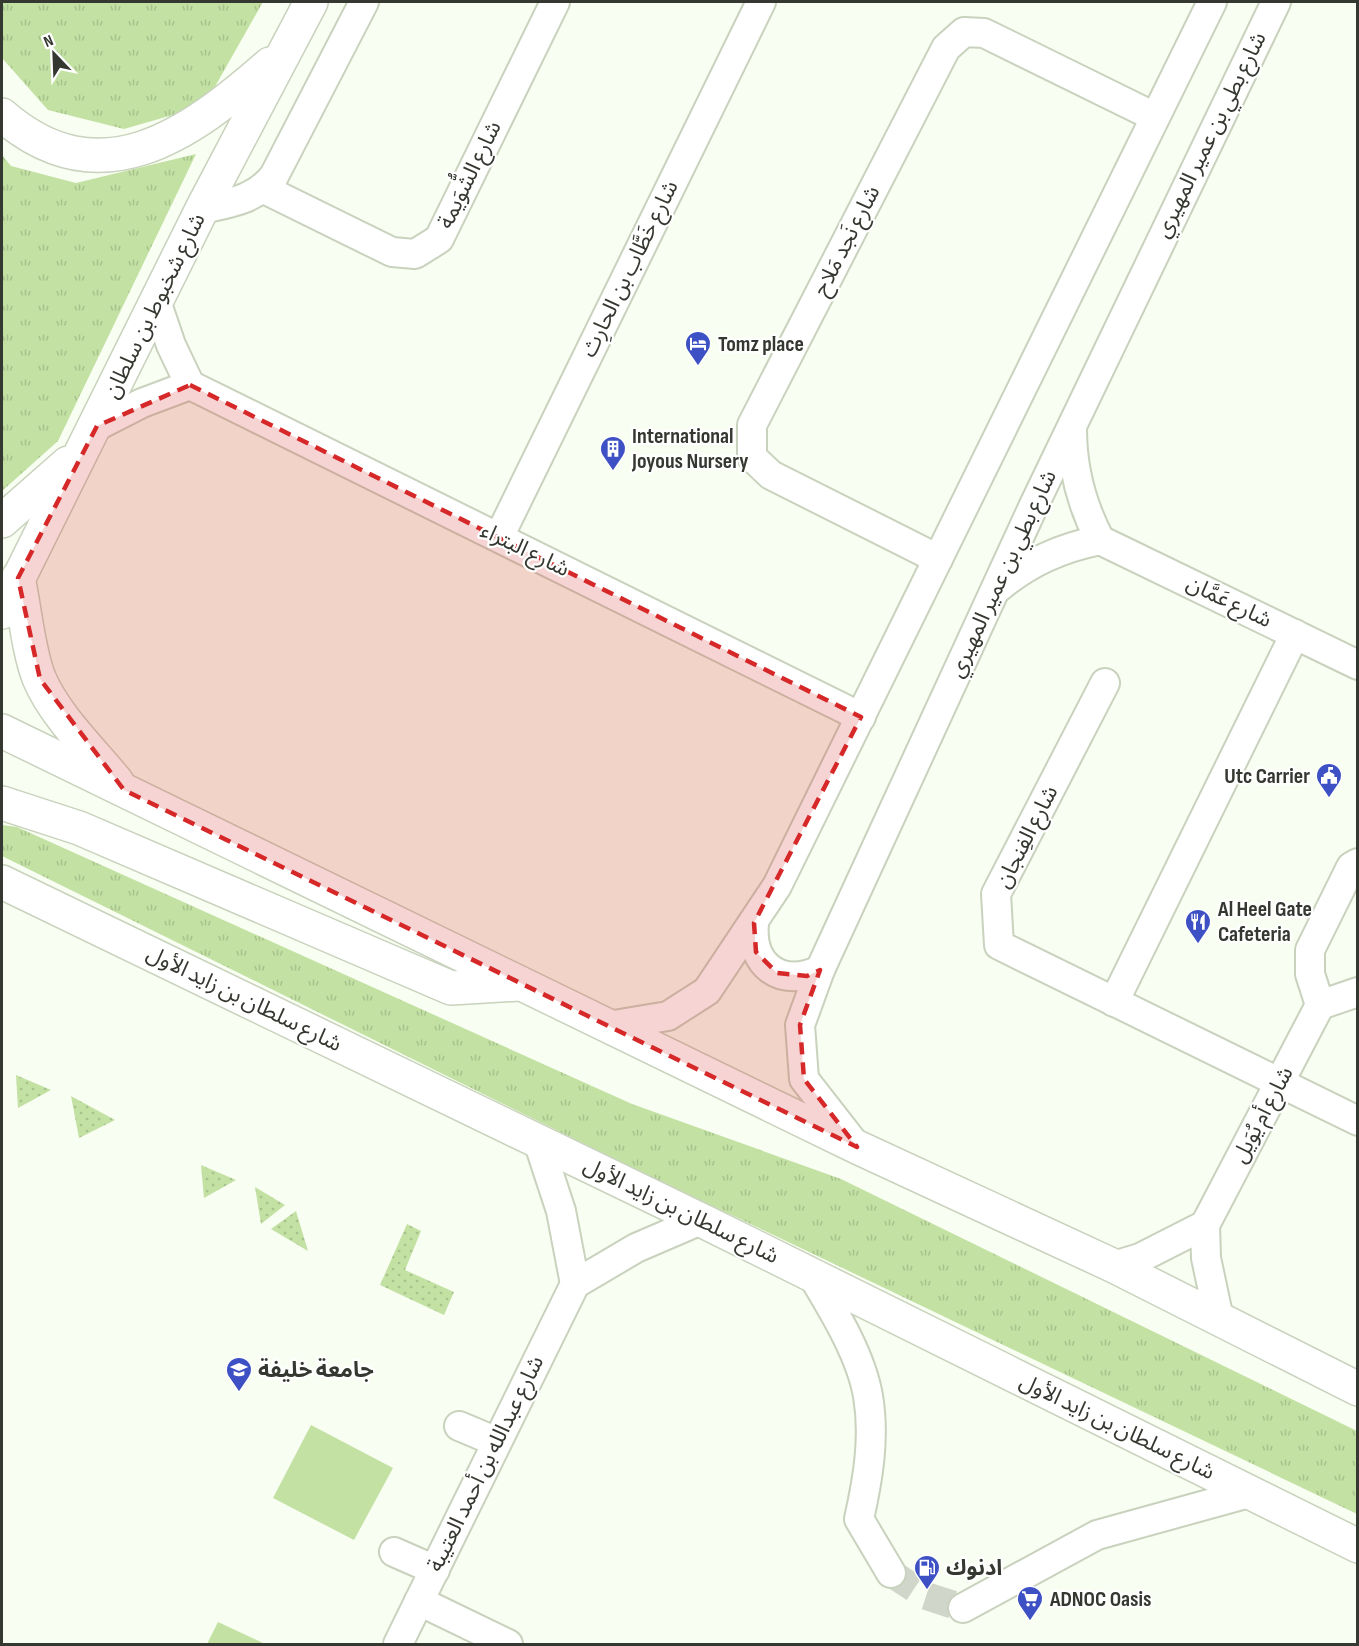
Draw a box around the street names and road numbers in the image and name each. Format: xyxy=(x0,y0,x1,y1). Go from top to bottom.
street label: شارع بطي بن عمير المهيري xyxy=(1149,28,1275,243)
street label: شارع الشُّوَيمة xyxy=(427,114,509,234)
street label: شارع خَطَّاب بن الحارِث xyxy=(575,176,686,363)
street label: شارع نَجد مَلاح xyxy=(808,181,888,302)
street label: شارع شخبوط بن سلطان xyxy=(98,209,213,404)
street label: شارع بطي بن عمير المهيري xyxy=(943,466,1065,683)
street label: شارع البتراء xyxy=(475,517,574,585)
street label: شارع عَمَّان xyxy=(1181,570,1276,636)
street label: شارع الفِنجان xyxy=(990,781,1066,894)
street label: شارع سلطان بن زايد الأول xyxy=(141,940,346,1060)
street label: شارع أم يُوَيل xyxy=(1226,1062,1301,1169)
street label: شارع سلطان بن زايد الأول xyxy=(578,1152,783,1272)
street label: شارع عبدالله بن أحمد العتيبة xyxy=(421,1351,552,1577)
street label: شارع سلطان بن زايد الأول xyxy=(1014,1368,1219,1488)

